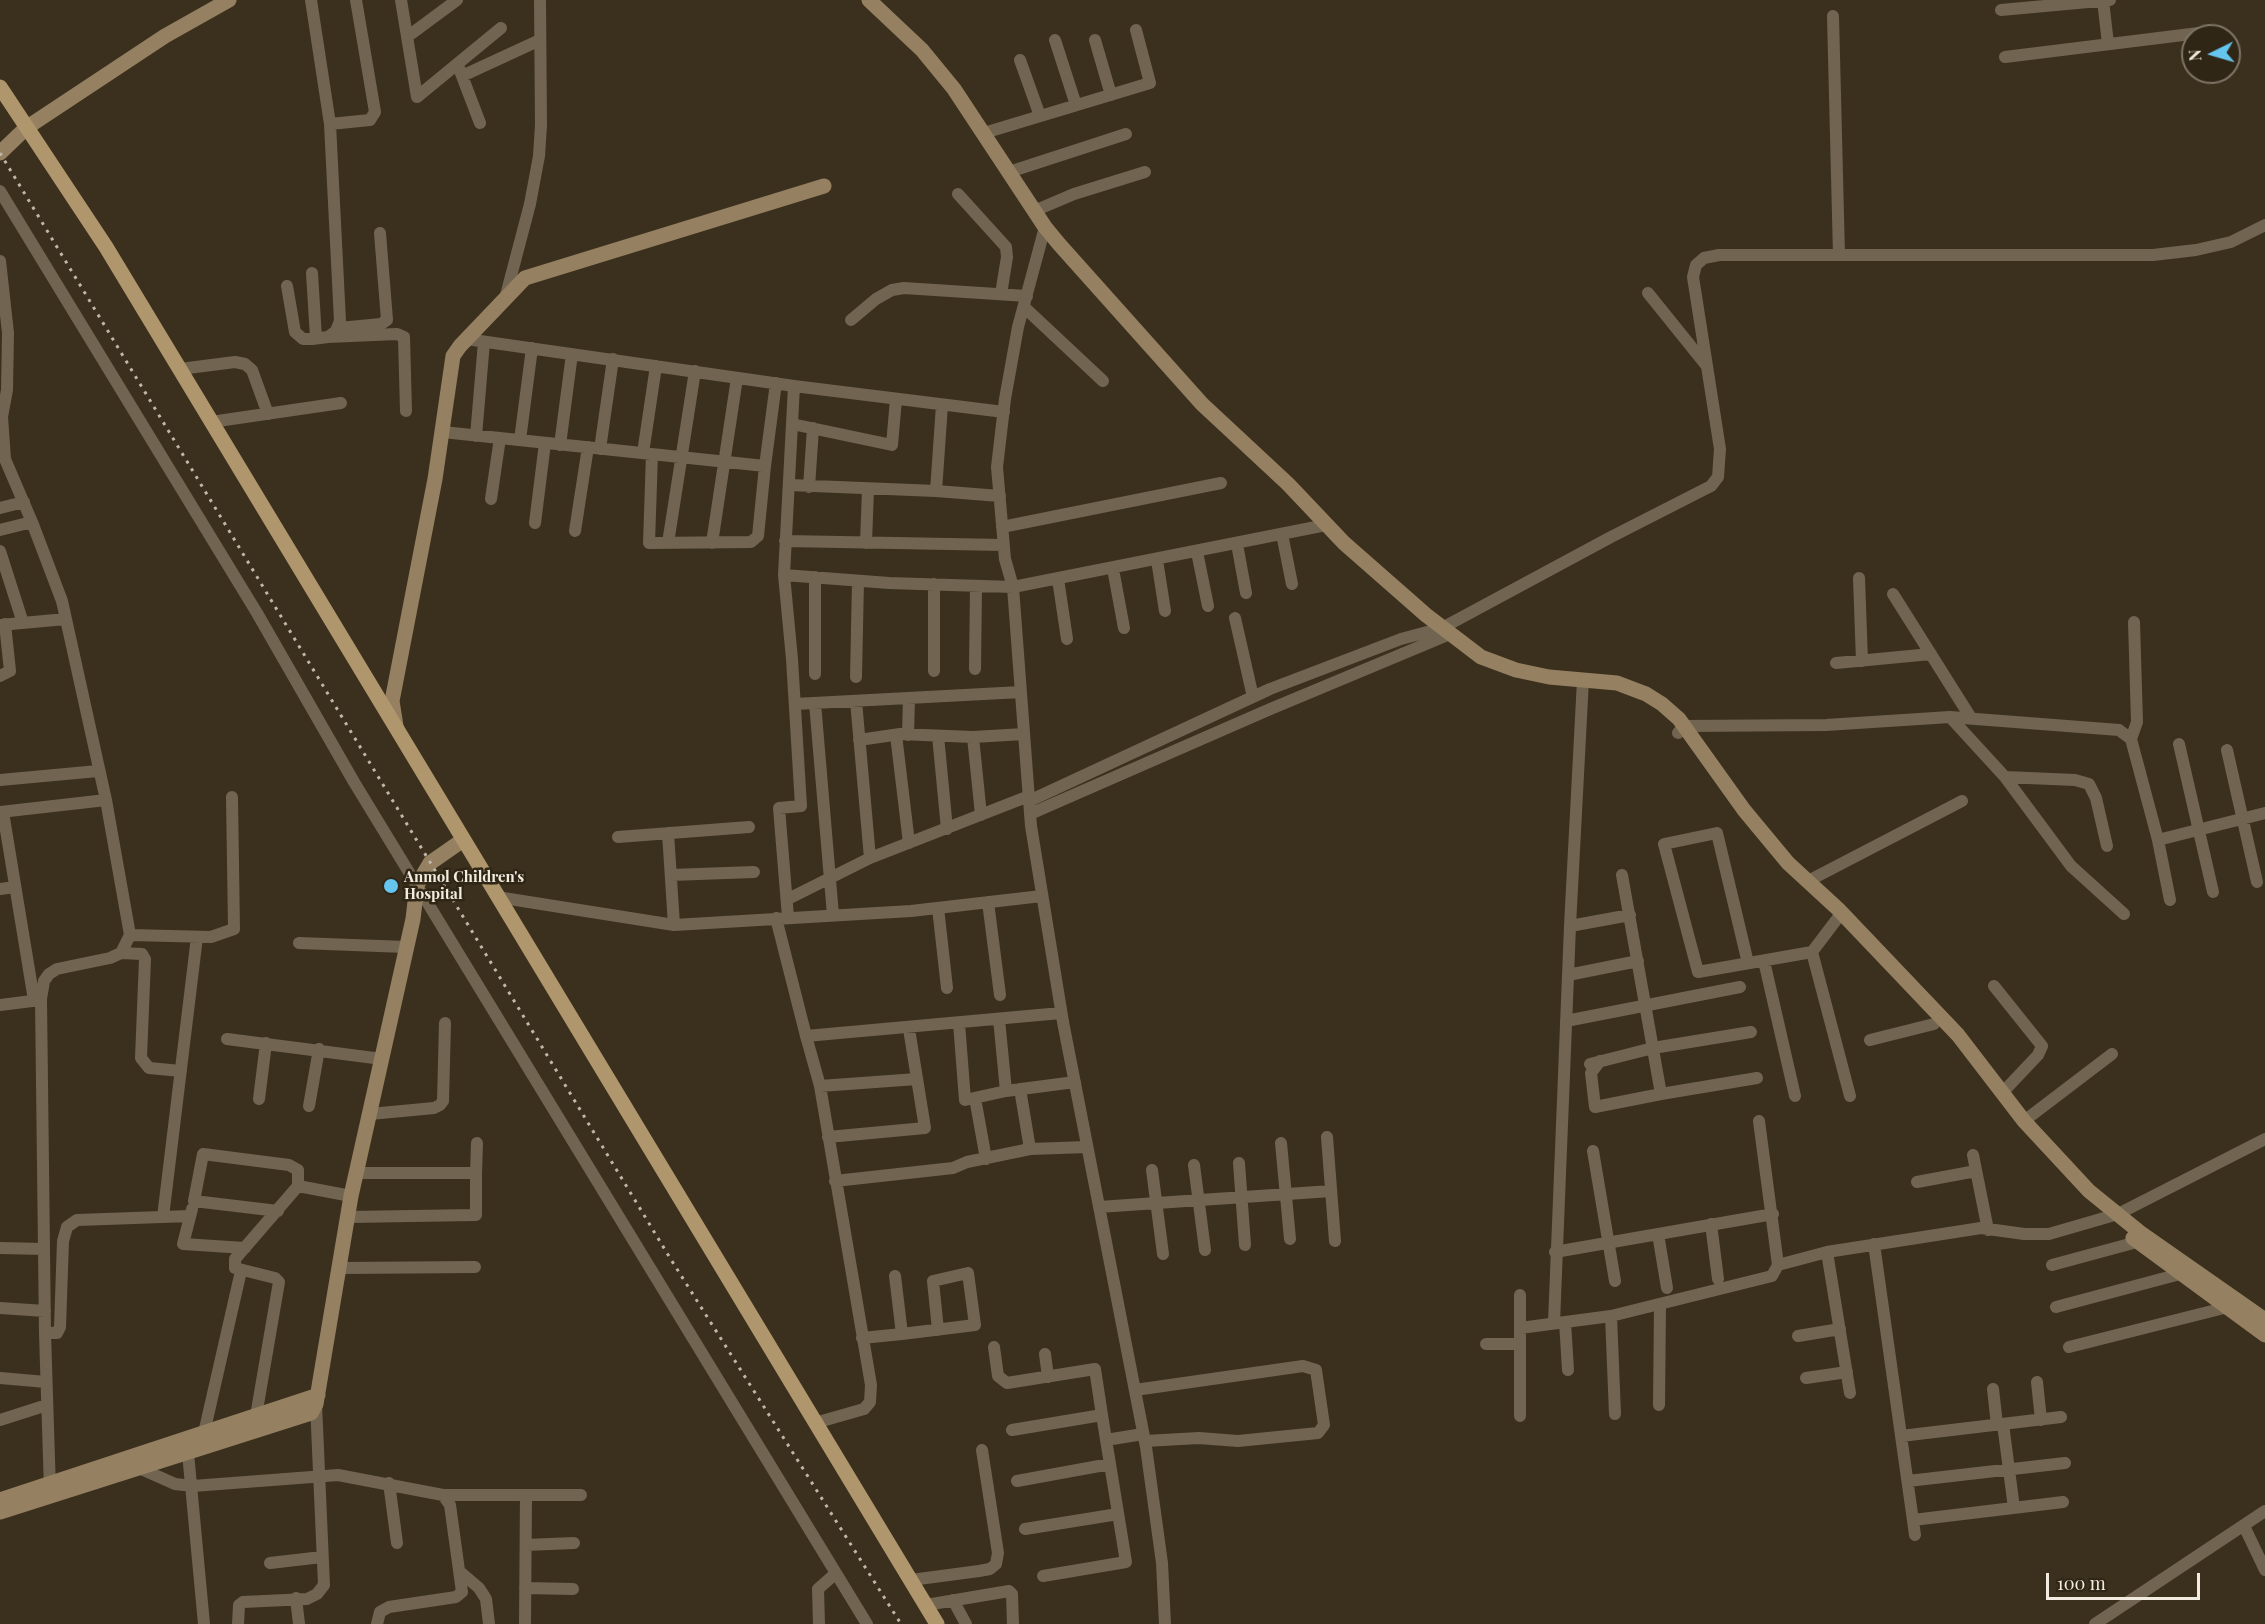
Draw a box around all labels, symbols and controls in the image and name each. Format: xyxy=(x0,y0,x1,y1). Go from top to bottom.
north arrow xyxy=(2181,24,2241,84)
text: N xyxy=(2184,49,2206,62)
place label: Anmol Children's Hospital xyxy=(404,868,524,903)
marker: Anmol Children's Hospital xyxy=(382,877,400,895)
scale bar xyxy=(2049,1561,2204,1599)
text: 100 m xyxy=(2057,1571,2106,1595)

